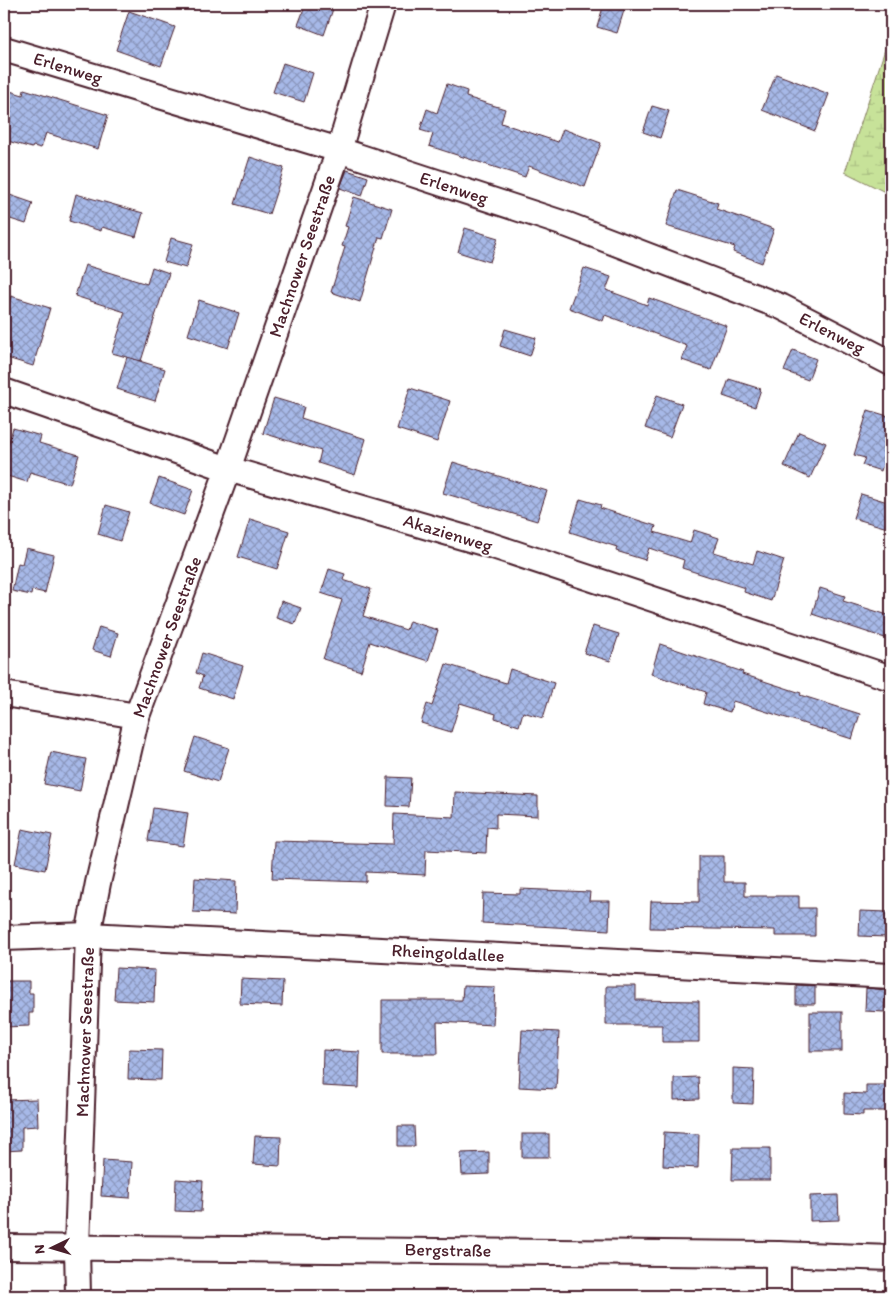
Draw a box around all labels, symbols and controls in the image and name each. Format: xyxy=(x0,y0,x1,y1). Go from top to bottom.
street label: Erlenweg xyxy=(31,47,106,89)
street label: Erlenweg xyxy=(417,167,492,210)
street label: Machnower Seestraße xyxy=(264,172,340,340)
street label: Erlenweg xyxy=(795,307,869,359)
street label: Akazienweg xyxy=(401,509,496,557)
street label: Machnower Seestraße xyxy=(128,553,206,721)
street label: Rheingoldallee xyxy=(391,939,505,967)
street label: Machnower Seestraße xyxy=(71,947,99,1117)
north arrow xyxy=(28,1222,78,1272)
street label: Bergstraße xyxy=(404,1238,492,1262)
text: N xyxy=(31,1244,48,1255)

